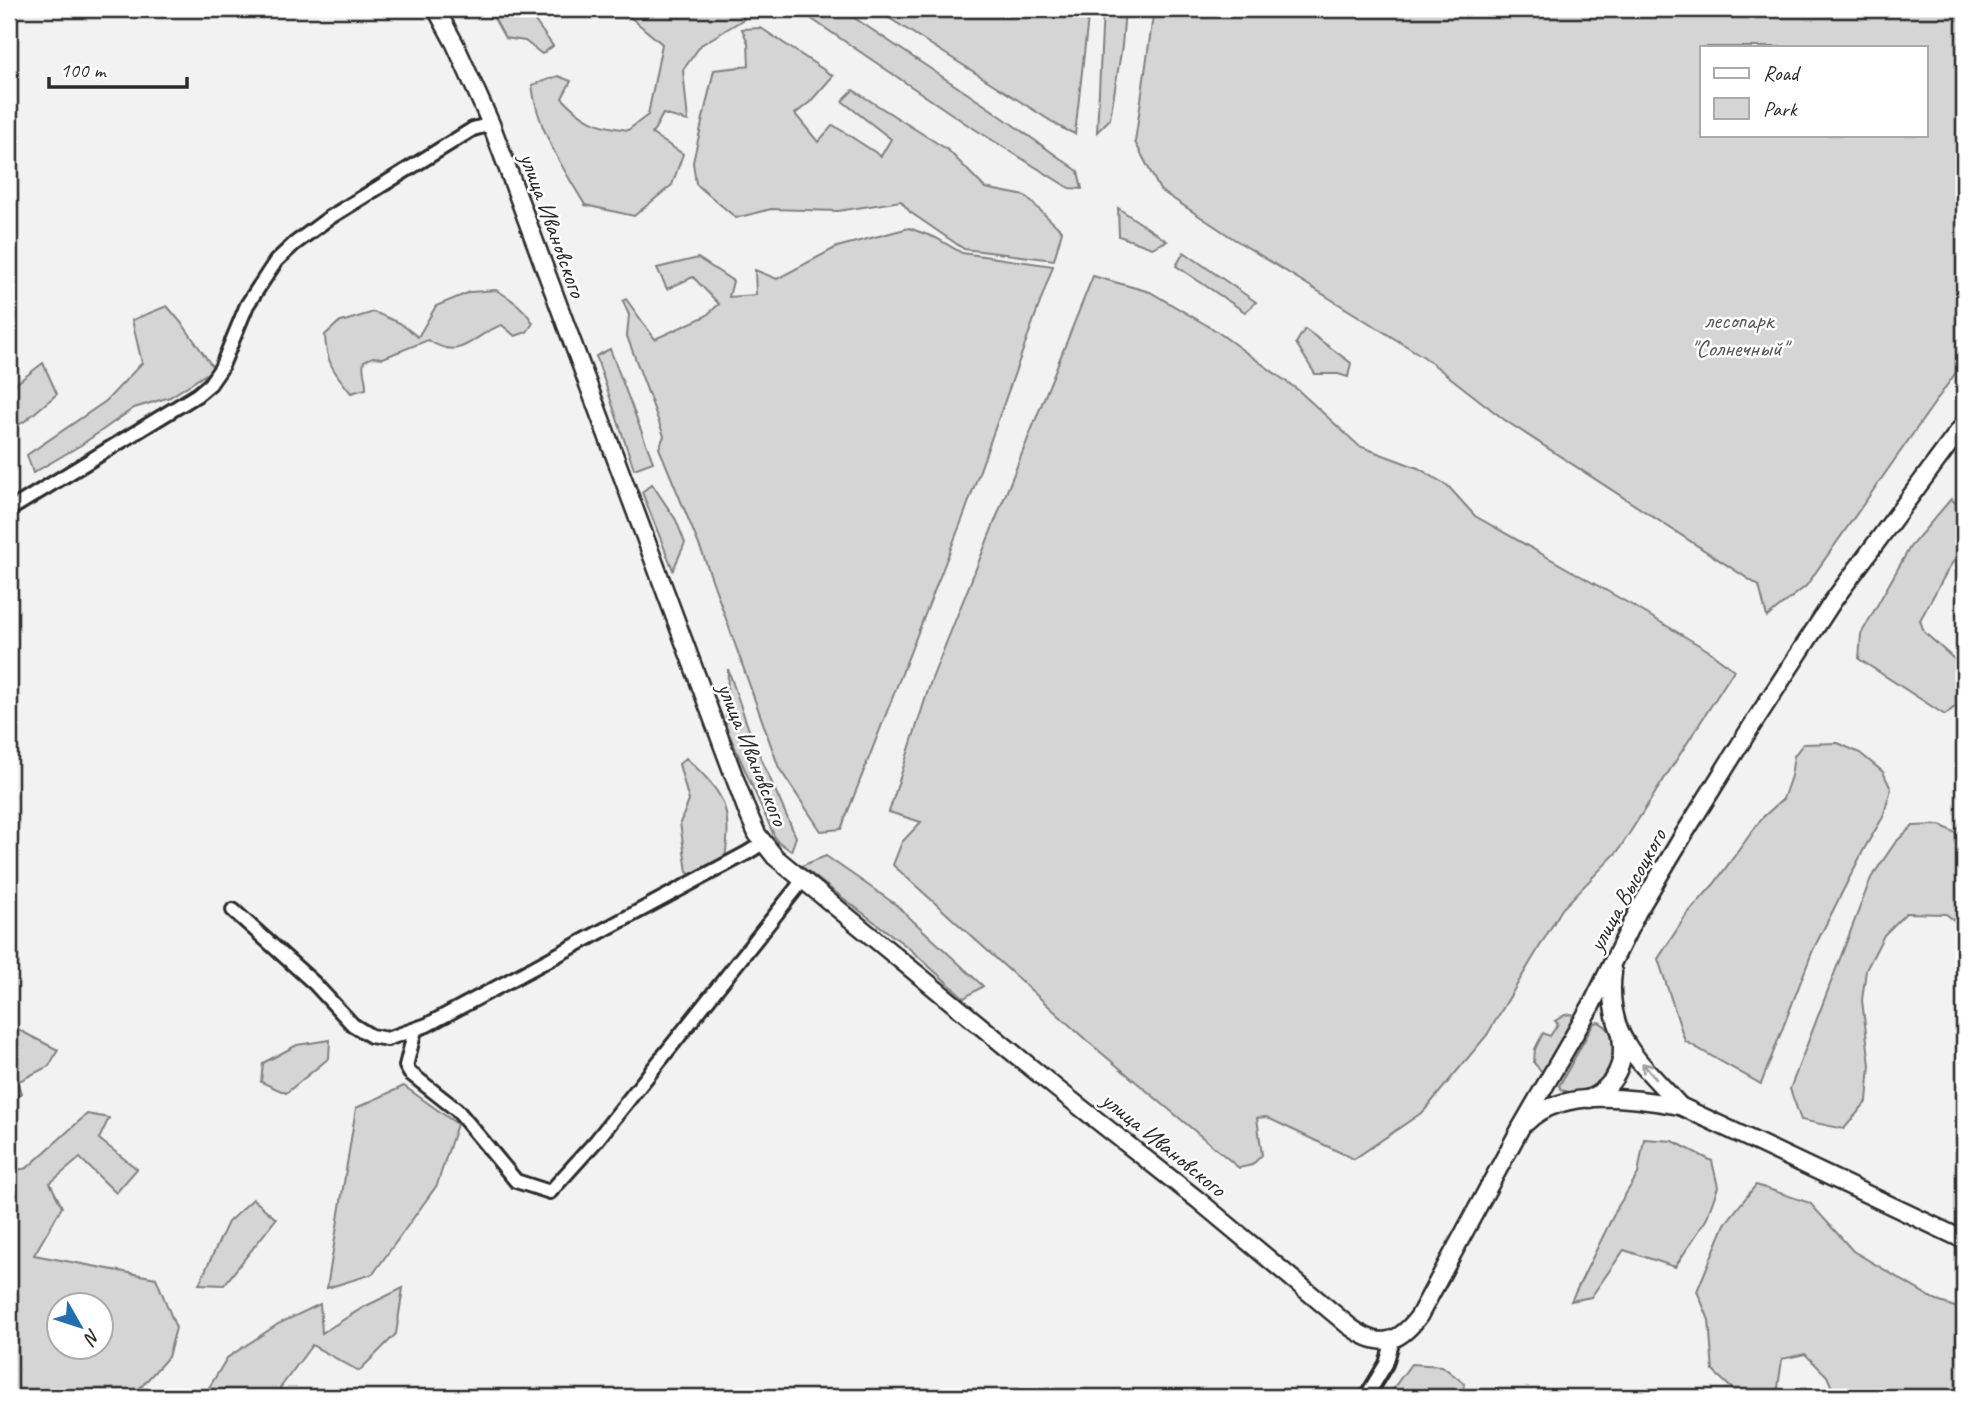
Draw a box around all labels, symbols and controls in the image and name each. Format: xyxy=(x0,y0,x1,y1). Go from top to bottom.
scale bar xyxy=(49,46,187,90)
legend xyxy=(1700,46,1927,136)
text: 100 m xyxy=(60,57,107,83)
text: Road xyxy=(1763,60,1802,86)
text: Park xyxy=(1763,96,1798,122)
street label: улица Ивановского xyxy=(512,147,594,303)
park label: лесопарк "Солнечный" xyxy=(1691,305,1793,363)
street label: улица Ивановского xyxy=(710,676,796,831)
street label: улица Высоцкого xyxy=(1580,822,1674,958)
one-way arrow xyxy=(1641,1062,1657,1080)
street label: улица Ивановского xyxy=(1094,1083,1234,1204)
north arrow xyxy=(46,1290,116,1360)
text: N xyxy=(77,1324,105,1351)

